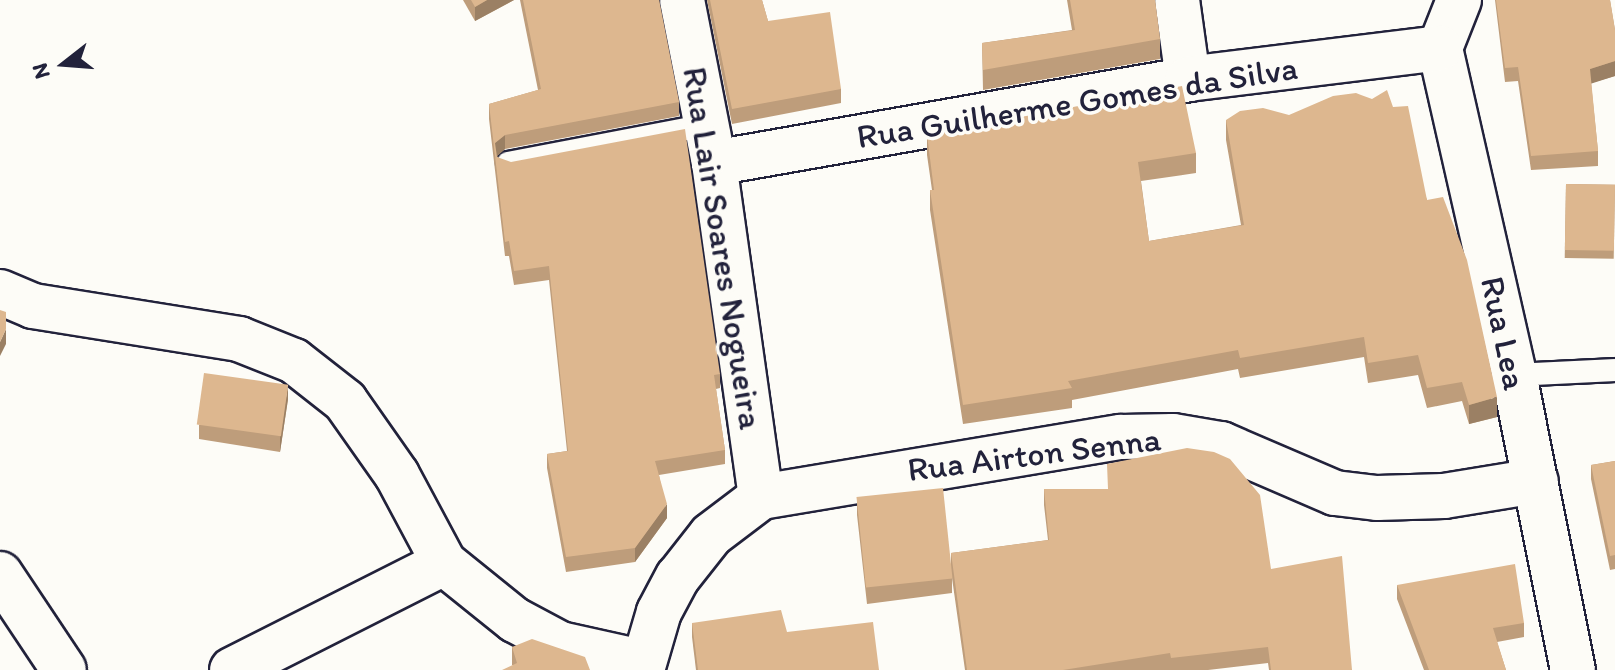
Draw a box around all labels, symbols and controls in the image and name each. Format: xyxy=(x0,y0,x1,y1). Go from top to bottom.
north arrow xyxy=(24,24,104,104)
street label: Rua Guilherme Gomes da Silva xyxy=(853,47,1301,157)
text: N xyxy=(25,60,56,82)
street label: Rua Lair Soares Nogueira xyxy=(674,64,772,432)
street label: Rua Lea xyxy=(1472,273,1536,393)
street label: Rua Airton Senna xyxy=(905,418,1163,490)

